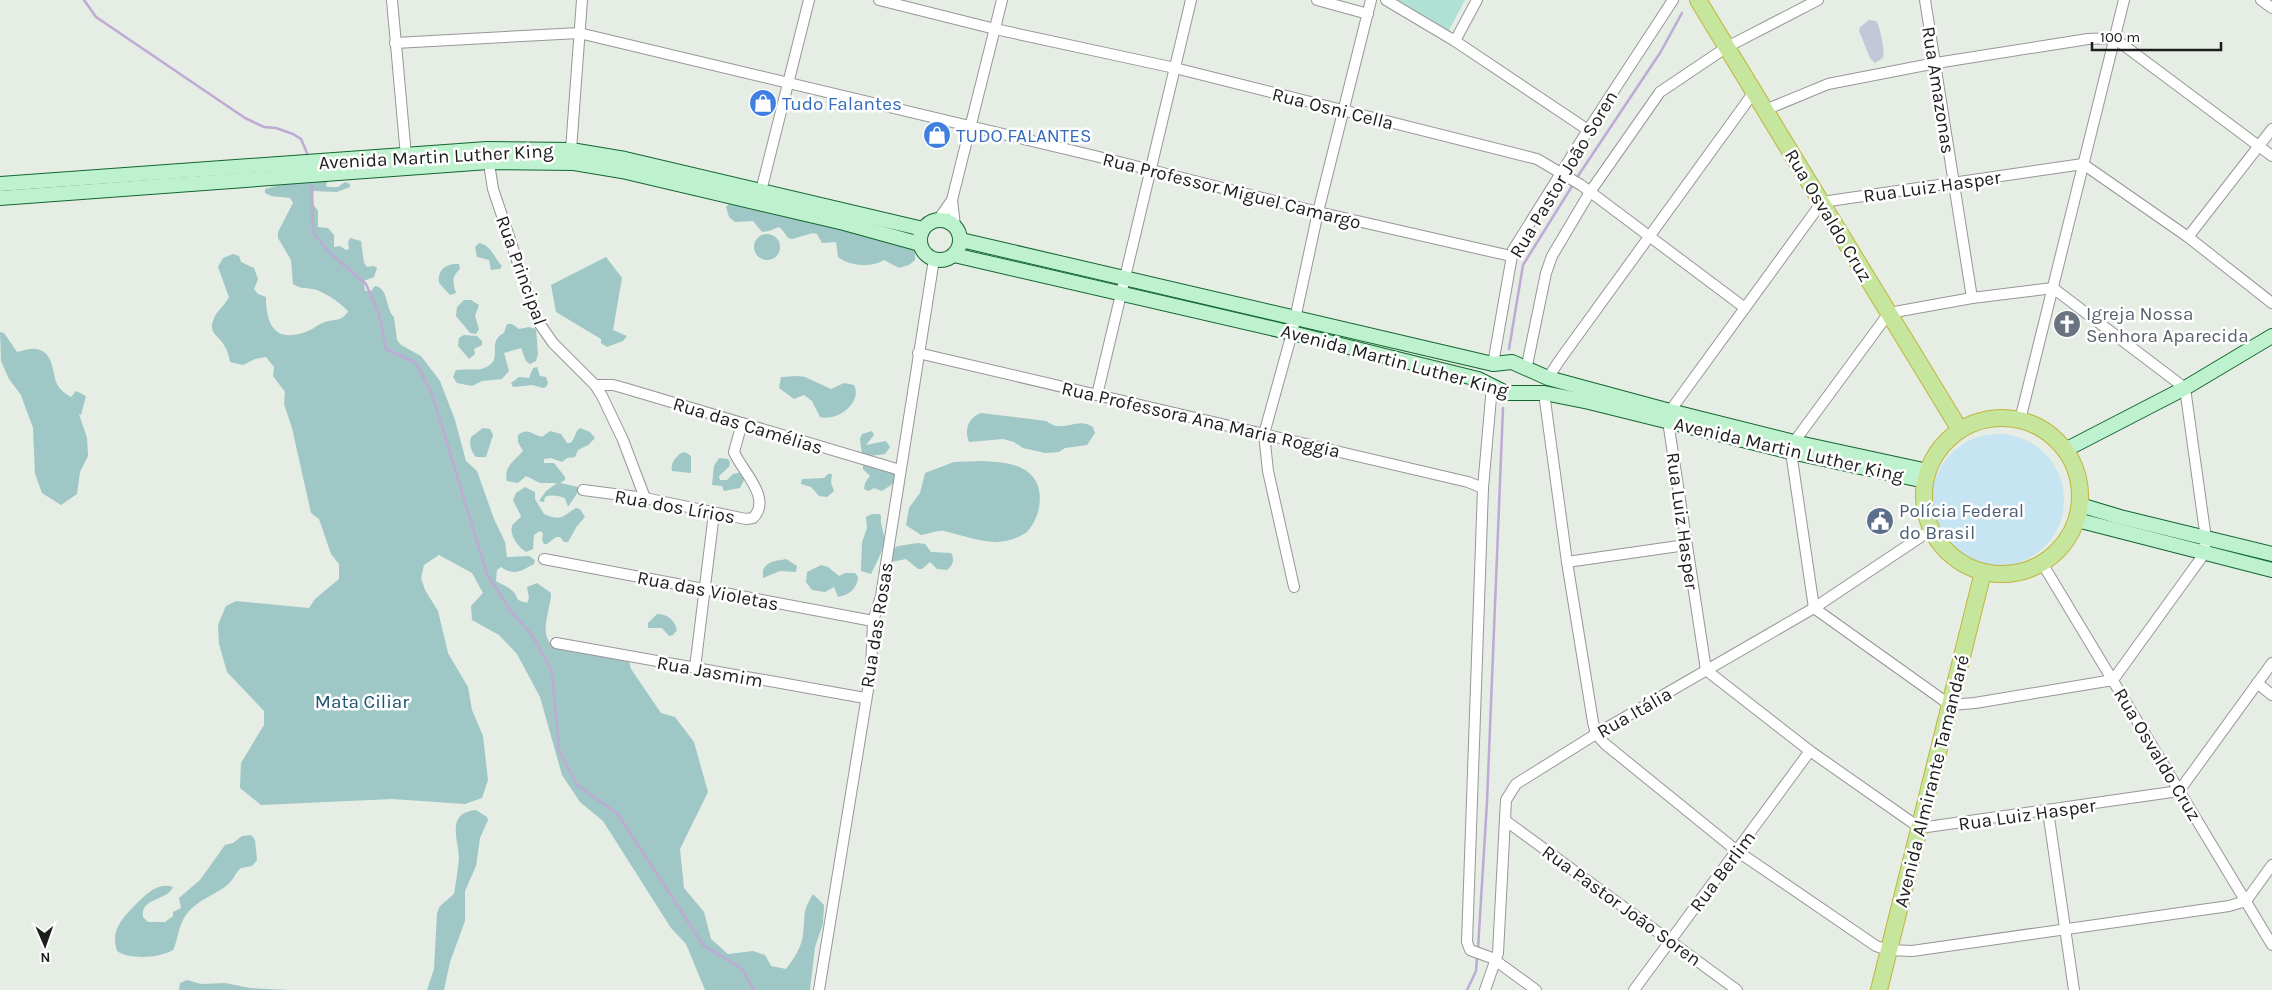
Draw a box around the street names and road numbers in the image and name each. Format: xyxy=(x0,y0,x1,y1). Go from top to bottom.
street label: Rua Amazonas xyxy=(1917,25,1959,155)
street label: Rua Osni Cella xyxy=(1270,83,1396,135)
street label: Rua Pastor João Soren xyxy=(1505,87,1623,262)
street label: Avenida Martin Luther King xyxy=(318,140,554,174)
street label: Rua Osvaldo Cruz xyxy=(1780,145,1876,286)
street label: Rua Professor Miguel Camargo xyxy=(1100,148,1363,234)
street label: Rua Luiz Hasper xyxy=(1862,166,2002,208)
street label: Rua Principal xyxy=(491,213,551,328)
street label: Avenida Martin Luther King xyxy=(1278,320,1511,402)
street label: Rua Professora Ana Maria Roggia xyxy=(1059,377,1342,463)
street label: Rua das Camélias xyxy=(670,393,825,459)
street label: Avenida Martin Luther King xyxy=(1672,413,1906,487)
street label: Rua Luiz Hasper xyxy=(1661,451,1703,591)
street label: Rua dos Lírios xyxy=(613,486,737,528)
street label: Rua das Rosas xyxy=(856,561,898,689)
street label: Rua das Violetas xyxy=(635,566,780,615)
street label: Rua Jasmim xyxy=(655,652,765,692)
street label: Avenida Almirante Tamandaré xyxy=(1890,653,1974,910)
street label: Rua Itália xyxy=(1593,683,1676,743)
street label: Rua Osvaldo Cruz xyxy=(2109,684,2205,825)
street label: Rua Luiz Hasper xyxy=(1957,794,2097,836)
street label: Rua Berlim xyxy=(1685,827,1760,916)
street label: Rua Pastor João Soren xyxy=(1538,841,1705,971)

